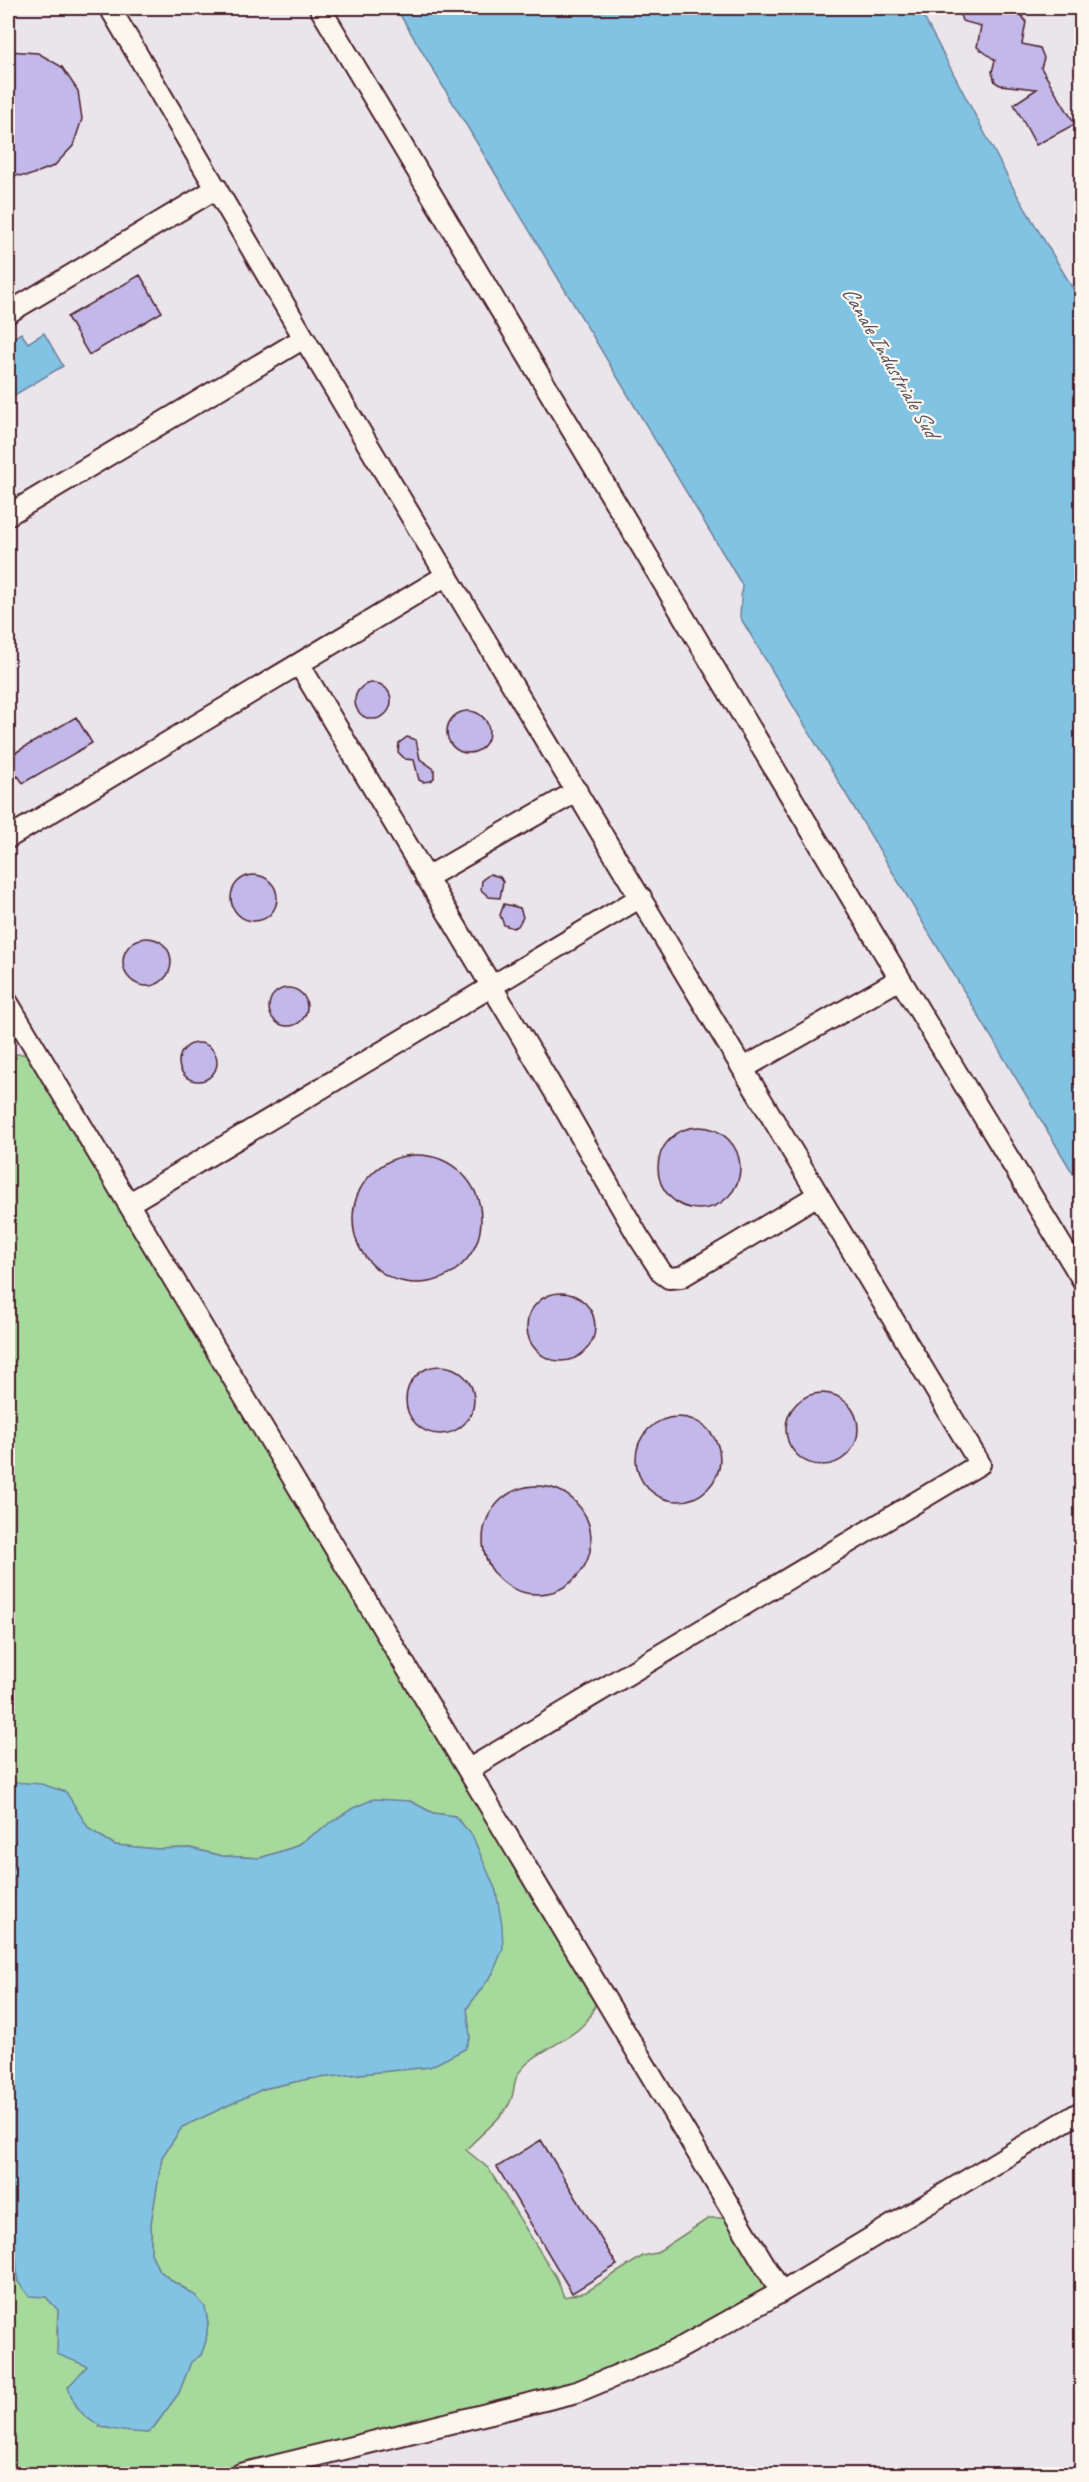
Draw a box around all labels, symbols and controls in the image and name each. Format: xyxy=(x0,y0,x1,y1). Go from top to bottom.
water label: Canale Industriale Sud xyxy=(836,281,948,447)

